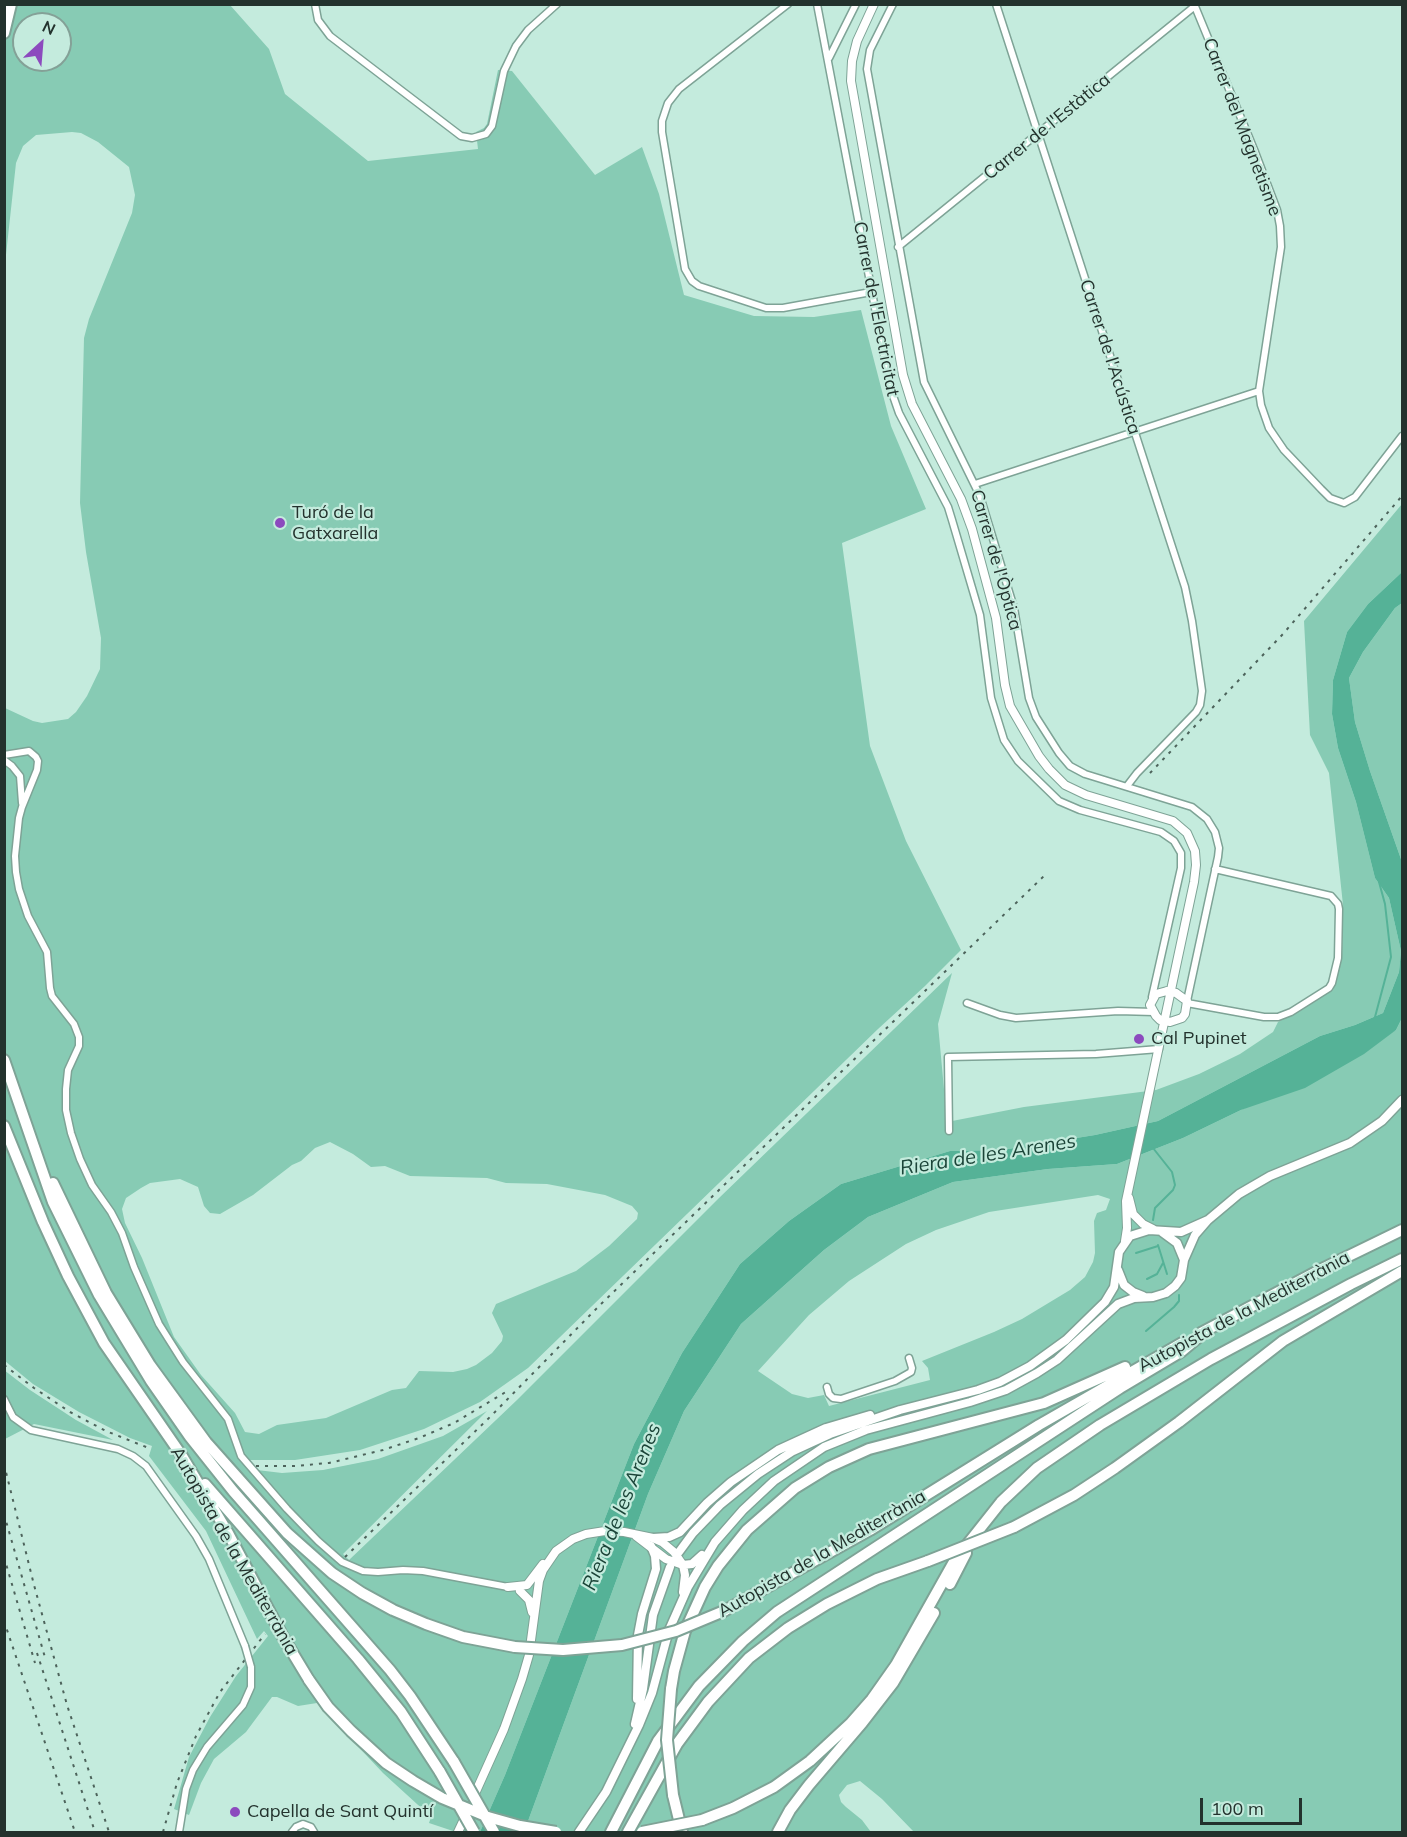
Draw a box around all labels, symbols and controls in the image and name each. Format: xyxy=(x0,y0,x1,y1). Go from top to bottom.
north arrow xyxy=(12,12,72,72)
text: N xyxy=(39,16,59,39)
street label: Carrer del Magnetisme xyxy=(1198,35,1286,219)
street label: Carrer de l'Estàtica xyxy=(979,69,1115,185)
street label: Carrer de l'Electricitat xyxy=(848,220,904,398)
street label: Carrer de l'Acústica xyxy=(1075,277,1145,437)
street label: Carrer de l'Òptica xyxy=(966,487,1026,633)
place label: Turó de la Gatxarella xyxy=(292,502,378,544)
marker: Turó de la Gatxarella xyxy=(273,516,287,530)
place label: Cal Pupinet xyxy=(1151,1028,1247,1050)
marker: Cal Pupinet xyxy=(1132,1032,1146,1046)
water label: Riera de les Arenes xyxy=(898,1129,1078,1181)
street label: Autopista de la Mediterrània xyxy=(1134,1247,1354,1377)
water label: Riera de les Arenes xyxy=(578,1420,666,1594)
street label: Autopista de la Mediterrània xyxy=(165,1443,303,1659)
street label: Autopista de la Mediterrània xyxy=(714,1485,930,1623)
scale bar xyxy=(1203,1786,1305,1824)
text: 100 m xyxy=(1211,1797,1264,1820)
place label: Capella de Sant Quintí xyxy=(247,1801,433,1823)
marker: Capella de Sant Quintí xyxy=(228,1805,242,1819)

